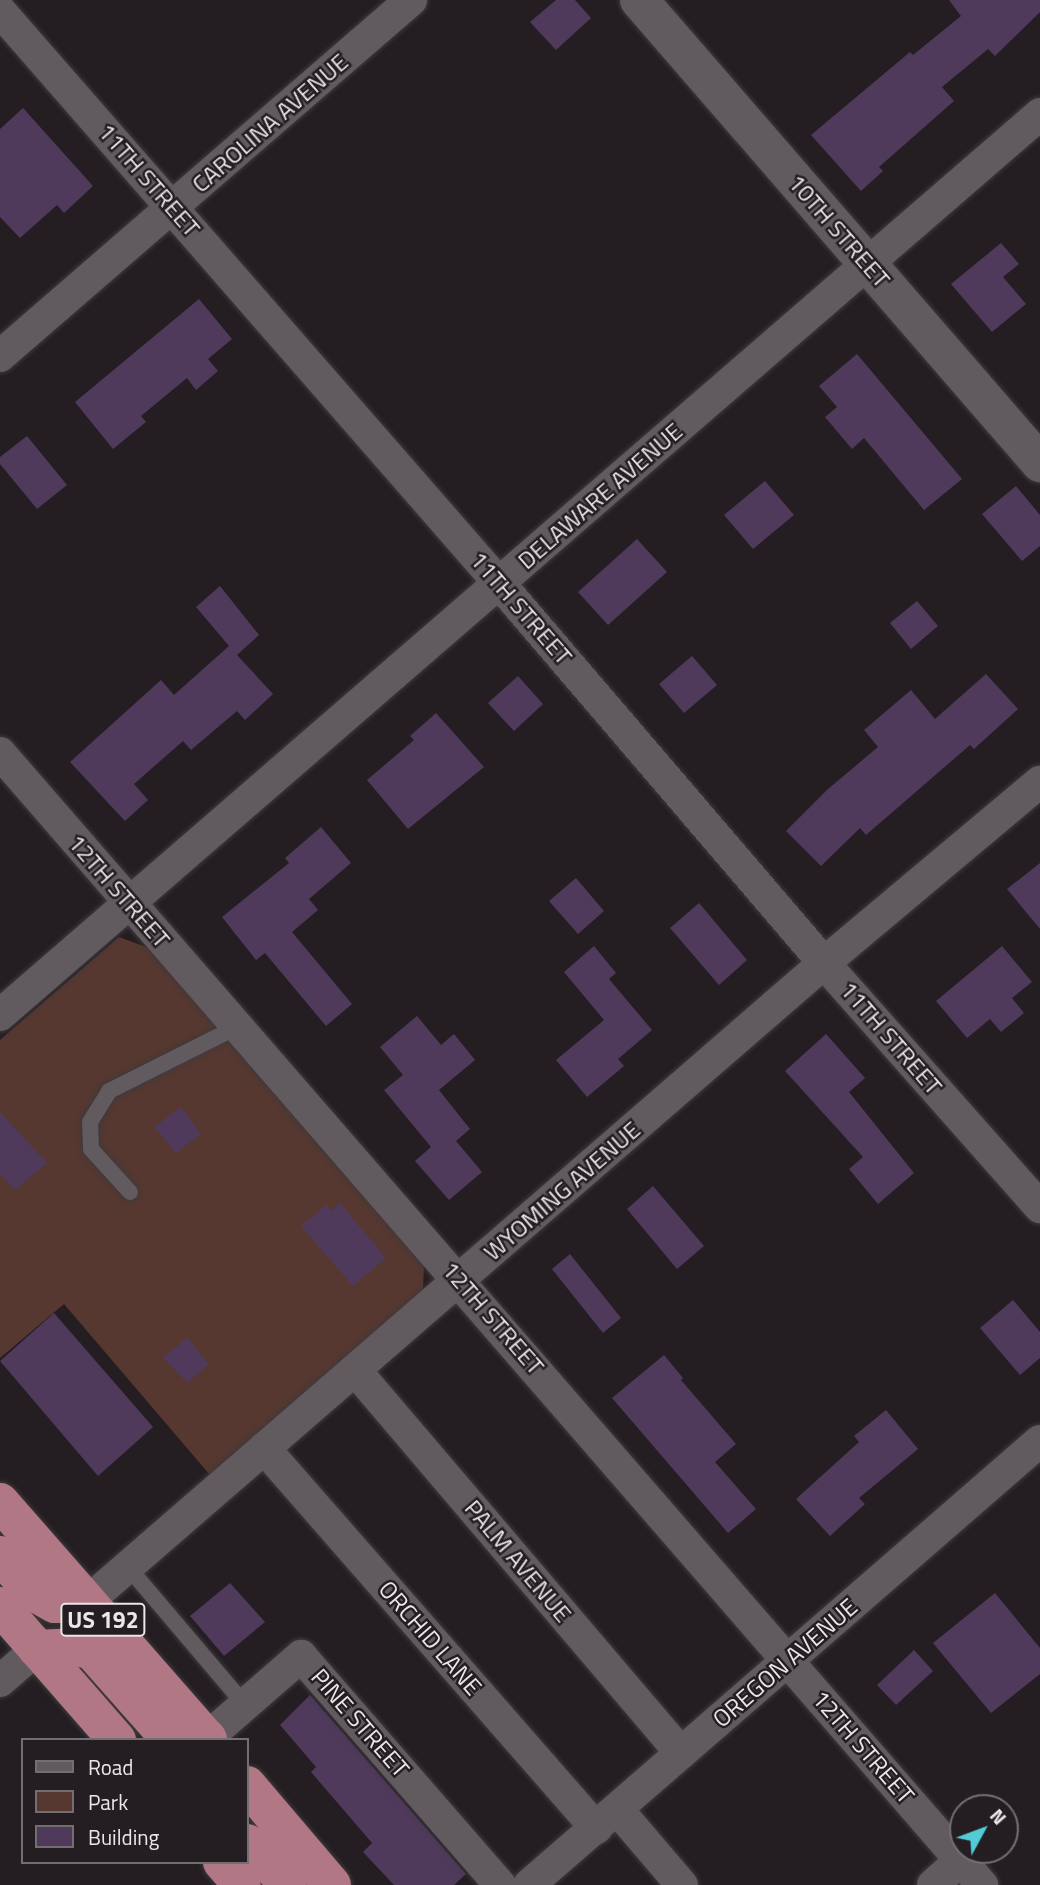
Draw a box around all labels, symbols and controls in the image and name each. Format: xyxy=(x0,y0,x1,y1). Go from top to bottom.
street label: CAROLINA AVENUE xyxy=(186,48,354,198)
street label: 11TH STREET xyxy=(92,118,206,242)
street label: 10TH STREET xyxy=(782,169,896,293)
street label: DELAWARE AVENUE xyxy=(512,417,688,575)
street label: 11TH STREET xyxy=(464,546,578,670)
street label: 12TH STREET xyxy=(62,829,176,953)
street label: 11TH STREET xyxy=(834,976,948,1100)
street label: WYOMING AVENUE xyxy=(478,1115,646,1267)
street label: 12TH STREET xyxy=(436,1256,550,1380)
street label: PALM AVENUE xyxy=(459,1494,577,1628)
street label: ORCHID LANE xyxy=(373,1575,487,1701)
street label: OREGON AVENUE xyxy=(707,1593,863,1733)
road number: US 192 xyxy=(59,1600,147,1639)
street label: PINE STREET xyxy=(305,1663,415,1783)
street label: 12TH STREET xyxy=(806,1685,920,1809)
legend xyxy=(21,1738,248,1864)
text: Road xyxy=(88,1751,133,1783)
text: Park xyxy=(88,1786,128,1818)
north arrow xyxy=(949,1794,1019,1864)
text: N xyxy=(983,1802,1014,1831)
text: Building xyxy=(88,1821,159,1853)

